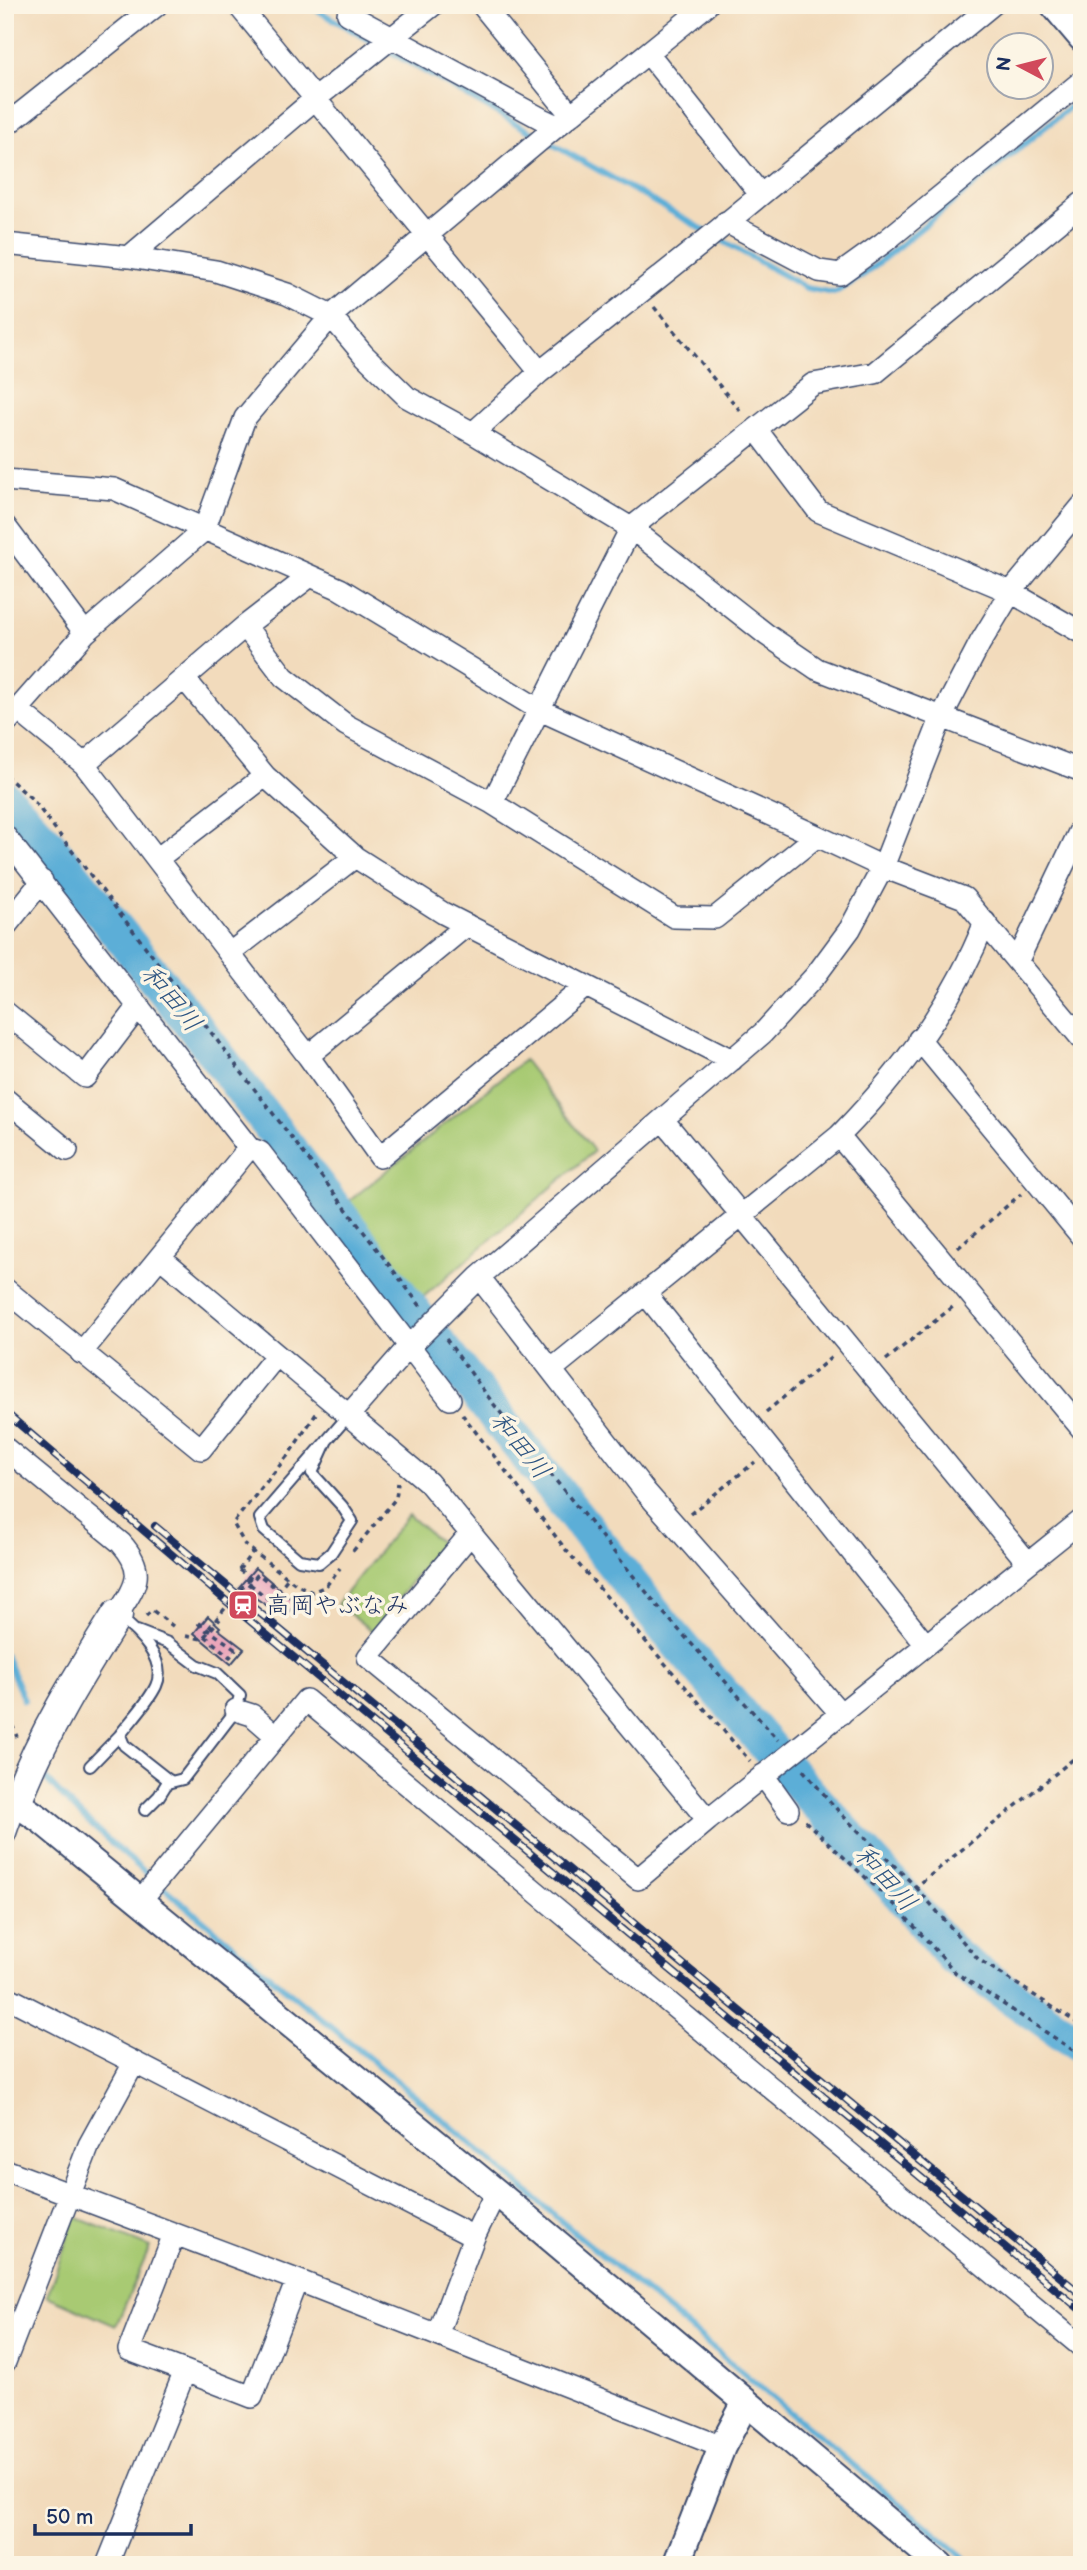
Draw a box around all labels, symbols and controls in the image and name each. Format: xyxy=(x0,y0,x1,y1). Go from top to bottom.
north arrow xyxy=(986,32,1056,102)
text: N xyxy=(992,56,1017,73)
water label: 和田川 xyxy=(134,959,208,1039)
water label: 和田川 xyxy=(483,1406,557,1486)
station icon: 高岡やぶなみ xyxy=(226,1588,260,1622)
place label: 高岡やぶなみ xyxy=(266,1591,409,1620)
water label: 和田川 xyxy=(847,1840,923,1918)
scale bar xyxy=(35,2493,191,2537)
text: 50 m xyxy=(46,2505,93,2530)

